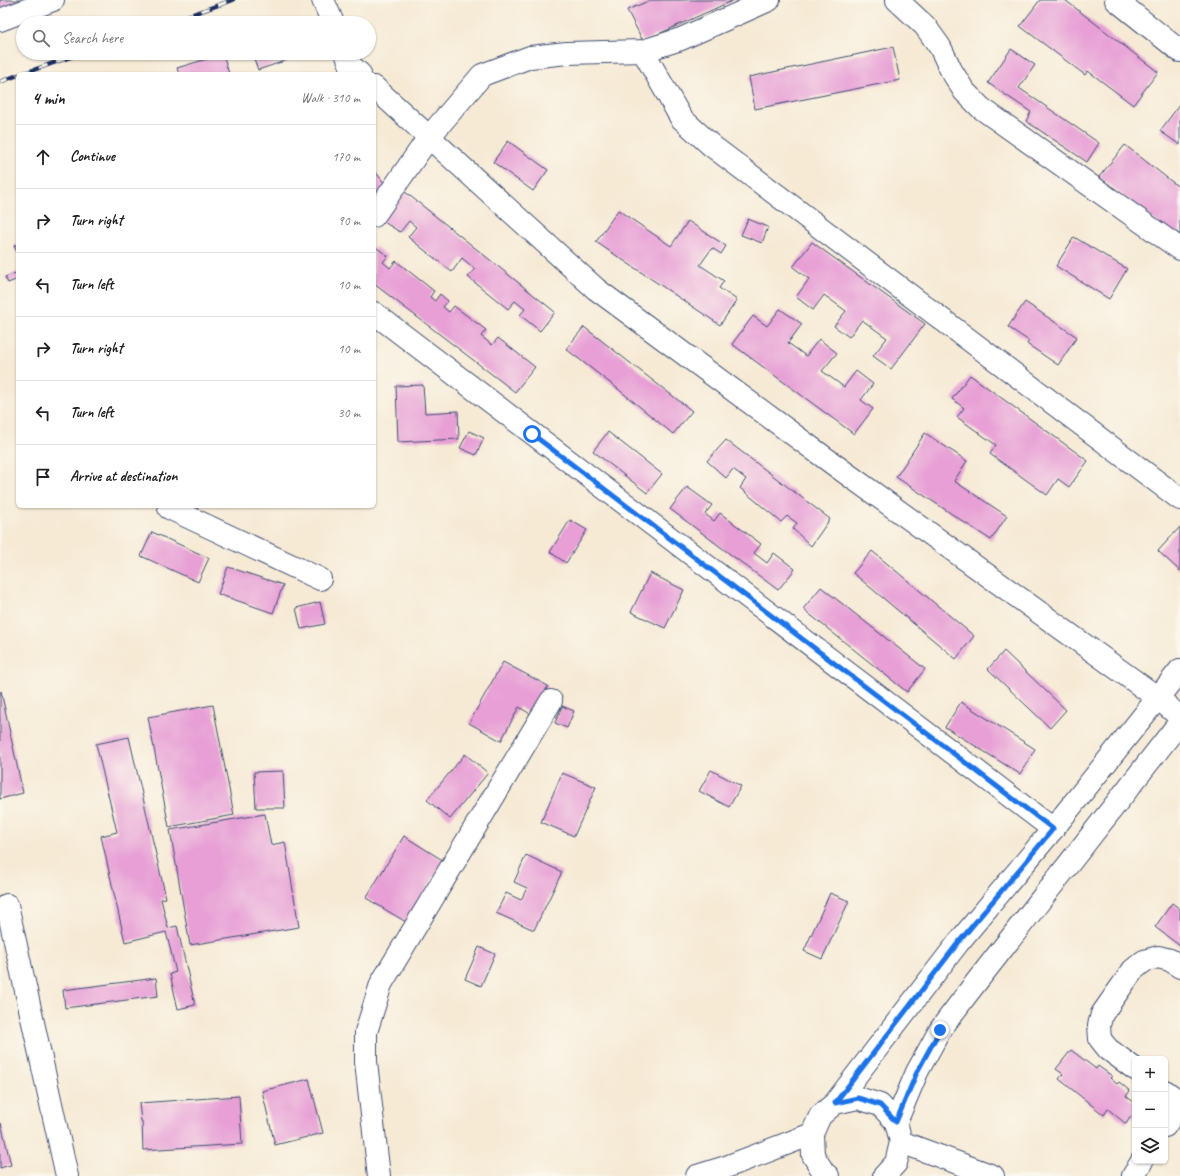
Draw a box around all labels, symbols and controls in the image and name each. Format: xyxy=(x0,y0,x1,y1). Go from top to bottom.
search box xyxy=(16,16,376,60)
icon: search xyxy=(30,27,52,49)
text: Search here xyxy=(62,29,123,48)
text: 4 min xyxy=(32,88,65,109)
text: Walk · 310 m xyxy=(301,90,360,106)
icon: ahead xyxy=(32,146,54,168)
text: Continue xyxy=(70,147,115,166)
text: 170 m xyxy=(332,149,360,165)
icon: right xyxy=(32,210,54,232)
text: Turn right xyxy=(70,211,123,230)
text: 90 m xyxy=(338,213,360,229)
icon: left xyxy=(32,274,54,296)
text: Turn left xyxy=(70,275,113,294)
text: 10 m xyxy=(338,277,360,293)
icon: right xyxy=(32,338,54,360)
text: Turn right xyxy=(70,339,123,358)
text: 10 m xyxy=(338,341,360,357)
icon: left xyxy=(32,402,54,424)
text: Turn left xyxy=(70,403,113,422)
text: 30 m xyxy=(338,405,360,421)
route start xyxy=(523,425,541,443)
icon: arrive xyxy=(32,466,54,488)
text: Arrive at destination xyxy=(70,467,177,486)
route end xyxy=(931,1021,949,1039)
map controls xyxy=(1132,1056,1168,1164)
button: + xyxy=(1132,1056,1168,1092)
button: − xyxy=(1132,1092,1168,1128)
button: layers xyxy=(1132,1128,1168,1164)

